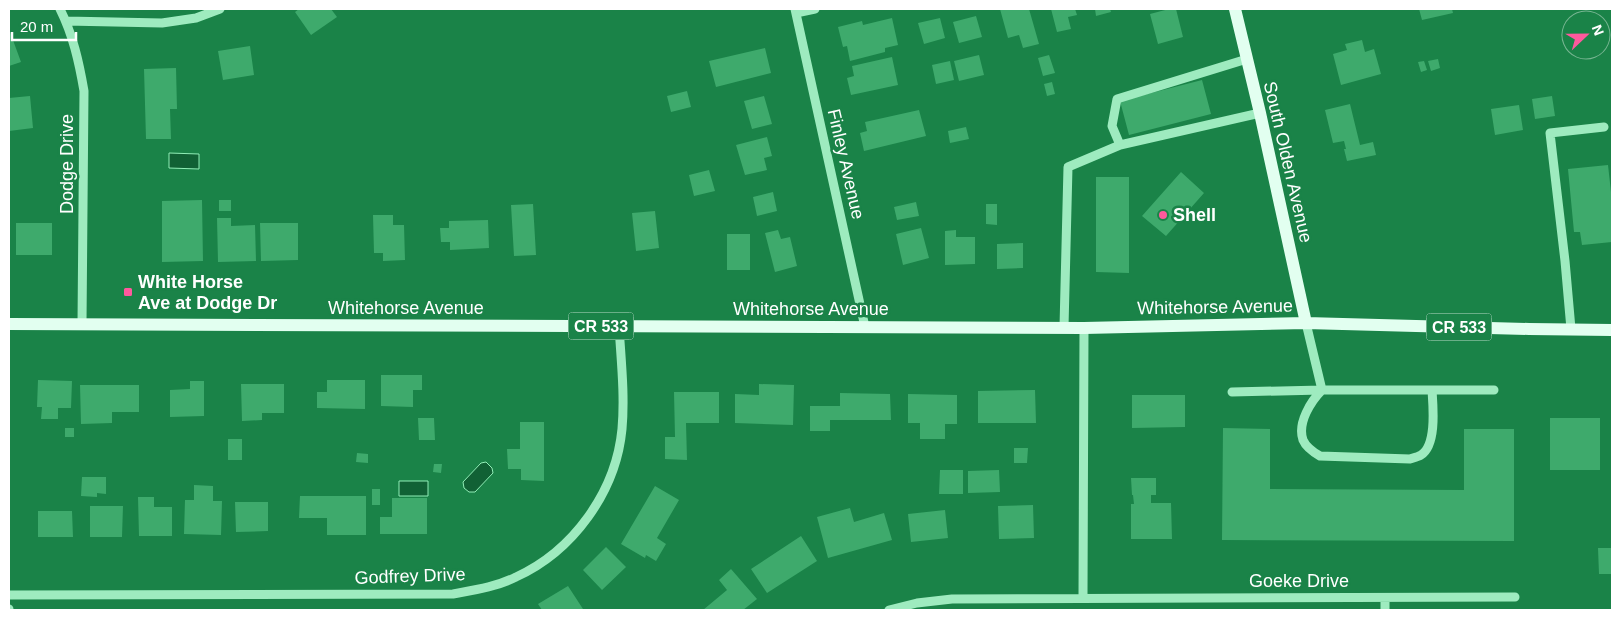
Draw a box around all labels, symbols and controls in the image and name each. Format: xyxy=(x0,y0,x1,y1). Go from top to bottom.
scale bar xyxy=(12,10,76,42)
north arrow xyxy=(1561,10,1611,60)
text: 20 m xyxy=(20,18,53,35)
text: N xyxy=(1589,22,1607,38)
street label: South Olden Avenue xyxy=(1260,79,1316,245)
street label: Finley Avenue xyxy=(824,107,868,221)
street label: Dodge Drive xyxy=(57,114,77,214)
place label: Shell xyxy=(1173,205,1216,225)
marker: Shell xyxy=(1157,209,1169,221)
place label: White Horse Ave at Dodge Dr xyxy=(138,272,277,313)
marker: White Horse Ave at Dodge Dr xyxy=(122,286,134,298)
street label: Whitehorse Avenue xyxy=(1137,296,1293,318)
street label: Whitehorse Avenue xyxy=(328,298,484,318)
street label: Whitehorse Avenue xyxy=(733,299,889,319)
road number: CR 533 xyxy=(568,312,634,340)
road number: CR 533 xyxy=(1426,314,1492,341)
street label: Godfrey Drive xyxy=(354,564,466,588)
street label: Goeke Drive xyxy=(1249,571,1349,591)

